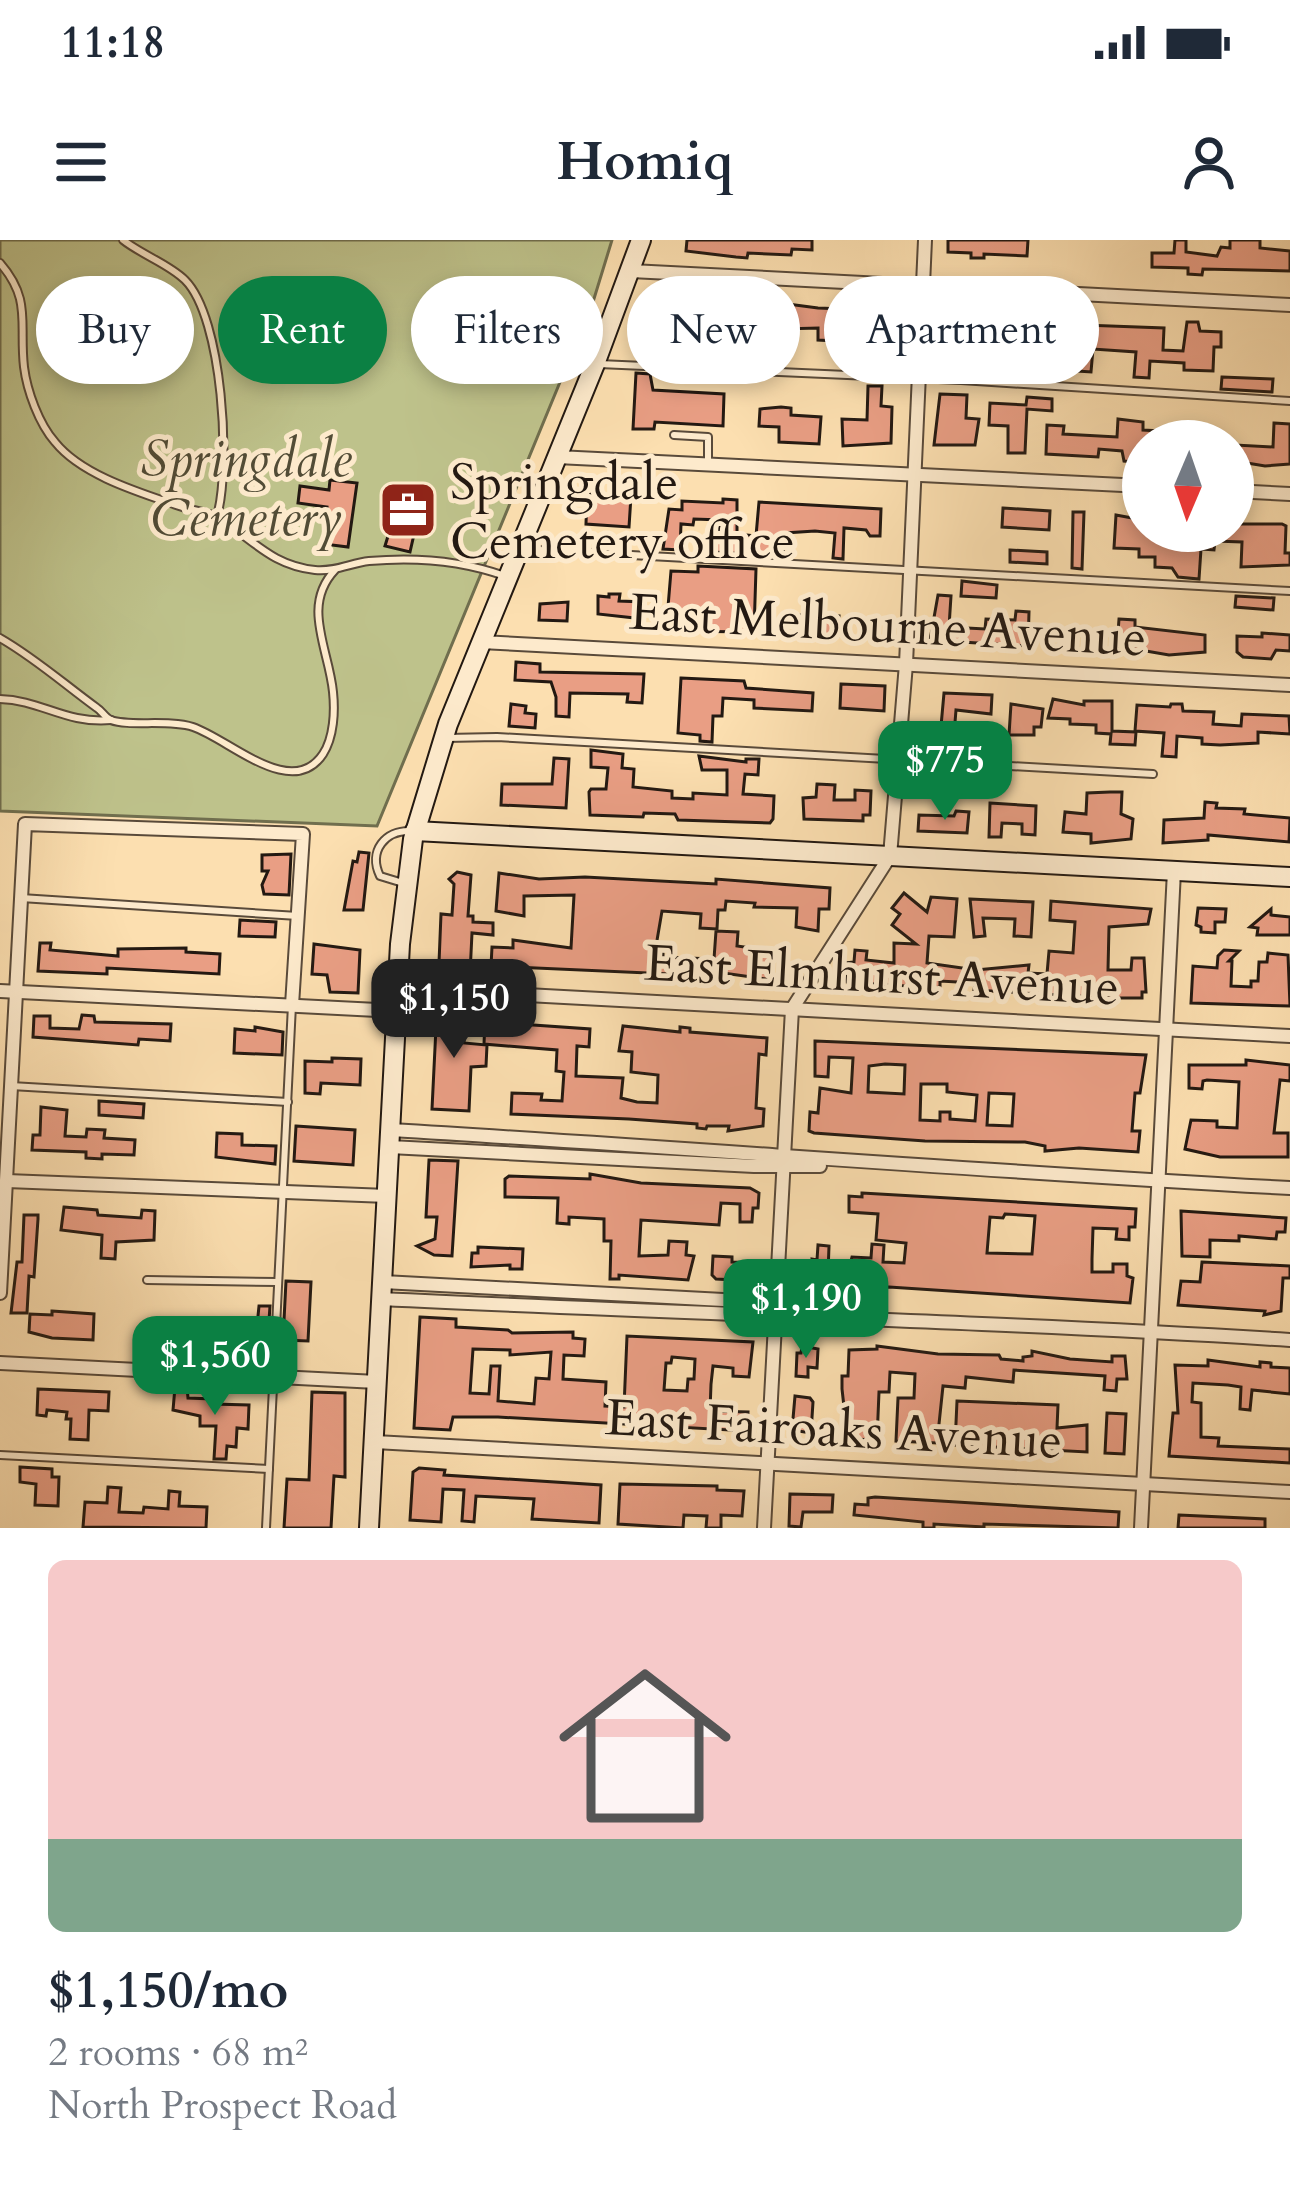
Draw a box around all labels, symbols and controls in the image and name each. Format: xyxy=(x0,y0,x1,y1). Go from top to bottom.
text: 11:18 xyxy=(60,12,165,73)
text: Homiq xyxy=(557,126,733,199)
icon: menu xyxy=(48,129,114,195)
icon: person xyxy=(1176,129,1242,195)
chip: Buy xyxy=(36,276,194,384)
chip: Rent xyxy=(218,276,387,384)
chip: Filters xyxy=(411,276,603,384)
chip: New xyxy=(627,276,800,384)
chip: Apartment xyxy=(824,276,1099,384)
north arrow xyxy=(1122,420,1254,552)
map controls xyxy=(1122,420,1254,552)
park label: Springdale Cemetery xyxy=(140,425,352,554)
place label: Springdale Cemetery office xyxy=(450,448,795,577)
office icon: Springdale Cemetery office xyxy=(377,479,439,541)
street label: East Melbourne Avenue xyxy=(628,578,1148,674)
pin: $775 xyxy=(874,721,1016,823)
text: $775 xyxy=(905,733,985,786)
street label: East Elmhurst Avenue xyxy=(643,929,1121,1023)
pin: $1,150 xyxy=(356,959,552,1061)
text: $1,150 xyxy=(398,971,510,1024)
pin: $1,190 xyxy=(708,1259,904,1361)
text: $1,190 xyxy=(750,1271,862,1324)
pin: $1,560 xyxy=(117,1316,313,1418)
text: $1,560 xyxy=(159,1328,271,1381)
street label: East Fairoaks Avenue xyxy=(604,1383,1064,1477)
icon: home xyxy=(537,1638,753,1854)
text: $1,150/mo xyxy=(48,1956,288,2026)
text: 2 rooms · 68 m² xyxy=(48,2026,308,2079)
text: North Prospect Road xyxy=(48,2079,397,2132)

